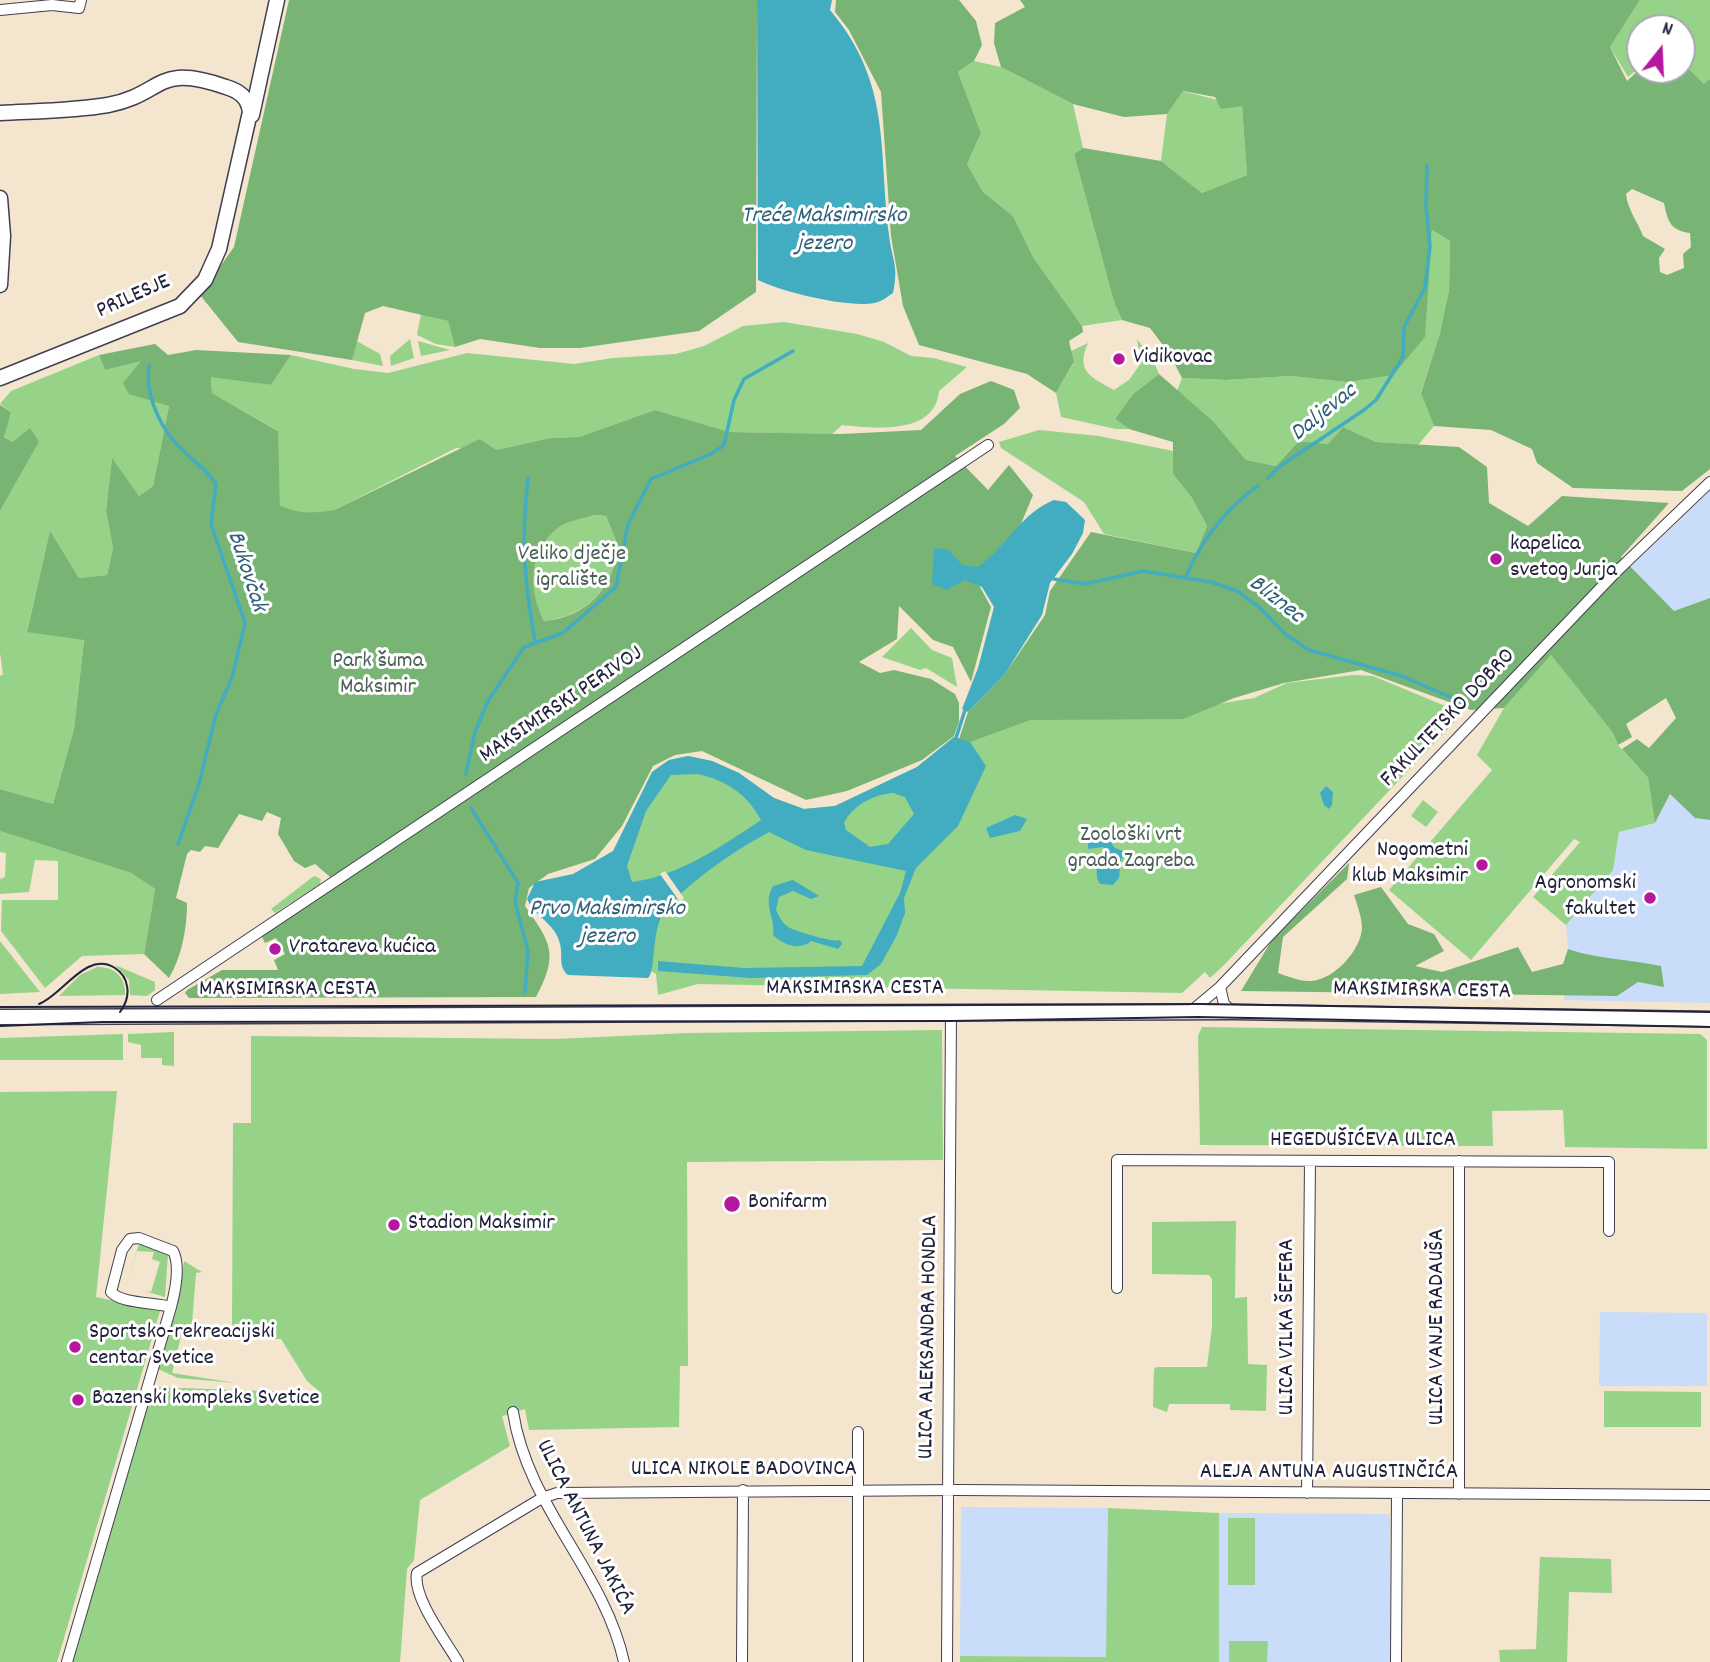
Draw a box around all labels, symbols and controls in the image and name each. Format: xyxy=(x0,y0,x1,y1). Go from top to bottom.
north arrow xyxy=(1626,14,1696,84)
text: N xyxy=(1658,16,1676,45)
water label: Treće Maksimirsko jezero xyxy=(742,204,906,260)
street label: PRILESJE xyxy=(93,270,175,326)
place label: Vidikovac xyxy=(1133,345,1213,373)
marker: Vidikovac xyxy=(1111,351,1127,367)
water label: Daljevac xyxy=(1286,379,1364,449)
water label: Bukovčak xyxy=(218,528,272,616)
place label: kapelica svetog Jurja xyxy=(1510,532,1617,586)
park label: Veliko dječje igralište xyxy=(518,542,626,596)
marker: kapelica svetog Jurja xyxy=(1488,551,1504,567)
water label: Bliznec xyxy=(1242,571,1308,631)
street label: MAKSIMIRSKI PERIVOJ xyxy=(475,641,649,771)
street label: FAKULTETSKO DOBRO xyxy=(1376,644,1522,794)
park label: Park šuma Maksimir xyxy=(333,649,423,703)
park label: Zoološki vrt grada Zagreba xyxy=(1068,823,1194,877)
place label: Nogometni klub Maksimir xyxy=(1352,838,1468,892)
marker: Nogometni klub Maksimir xyxy=(1474,857,1490,873)
place label: Agronomski fakultet xyxy=(1535,871,1636,925)
marker: Agronomski fakultet xyxy=(1642,890,1658,906)
water label: Prvo Maksimirsko jezero xyxy=(529,897,685,953)
place label: Vratareva kućica xyxy=(289,935,436,963)
marker: Vratareva kućica xyxy=(267,941,283,957)
street label: MAKSIMIRSKA CESTA xyxy=(766,976,944,1004)
street label: MAKSIMIRSKA CESTA xyxy=(199,977,377,1005)
street label: MAKSIMIRSKA CESTA xyxy=(1333,977,1511,1007)
street label: HEGEDUŠIĆEVA ULICA xyxy=(1270,1128,1456,1156)
place label: Bonifarm xyxy=(748,1190,827,1218)
marker: Bonifarm xyxy=(722,1194,742,1214)
place label: Stadion Maksimir xyxy=(408,1211,555,1239)
street label: ULICA ALEKSANDRA HONDLA xyxy=(914,1214,946,1460)
marker: Stadion Maksimir xyxy=(386,1217,402,1233)
street label: ULICA VANJE RADAUŠA xyxy=(1425,1228,1453,1426)
street label: ULICA VILKA ŠEFERA xyxy=(1275,1238,1303,1416)
place label: Sportsko-rekreacijski centar Svetice xyxy=(89,1320,275,1374)
marker: Sportsko-rekreacijski centar Svetice xyxy=(67,1339,83,1355)
place label: Bazenski kompleks Svetice xyxy=(92,1386,320,1414)
marker: Bazenski kompleks Svetice xyxy=(70,1392,86,1408)
street label: ULICA ANTUNA JAKIĆA xyxy=(528,1436,640,1620)
street label: ULICA NIKOLE BADOVINCA xyxy=(631,1457,857,1485)
street label: ALEJA ANTUNA AUGUSTINČIĆA xyxy=(1200,1460,1458,1488)

